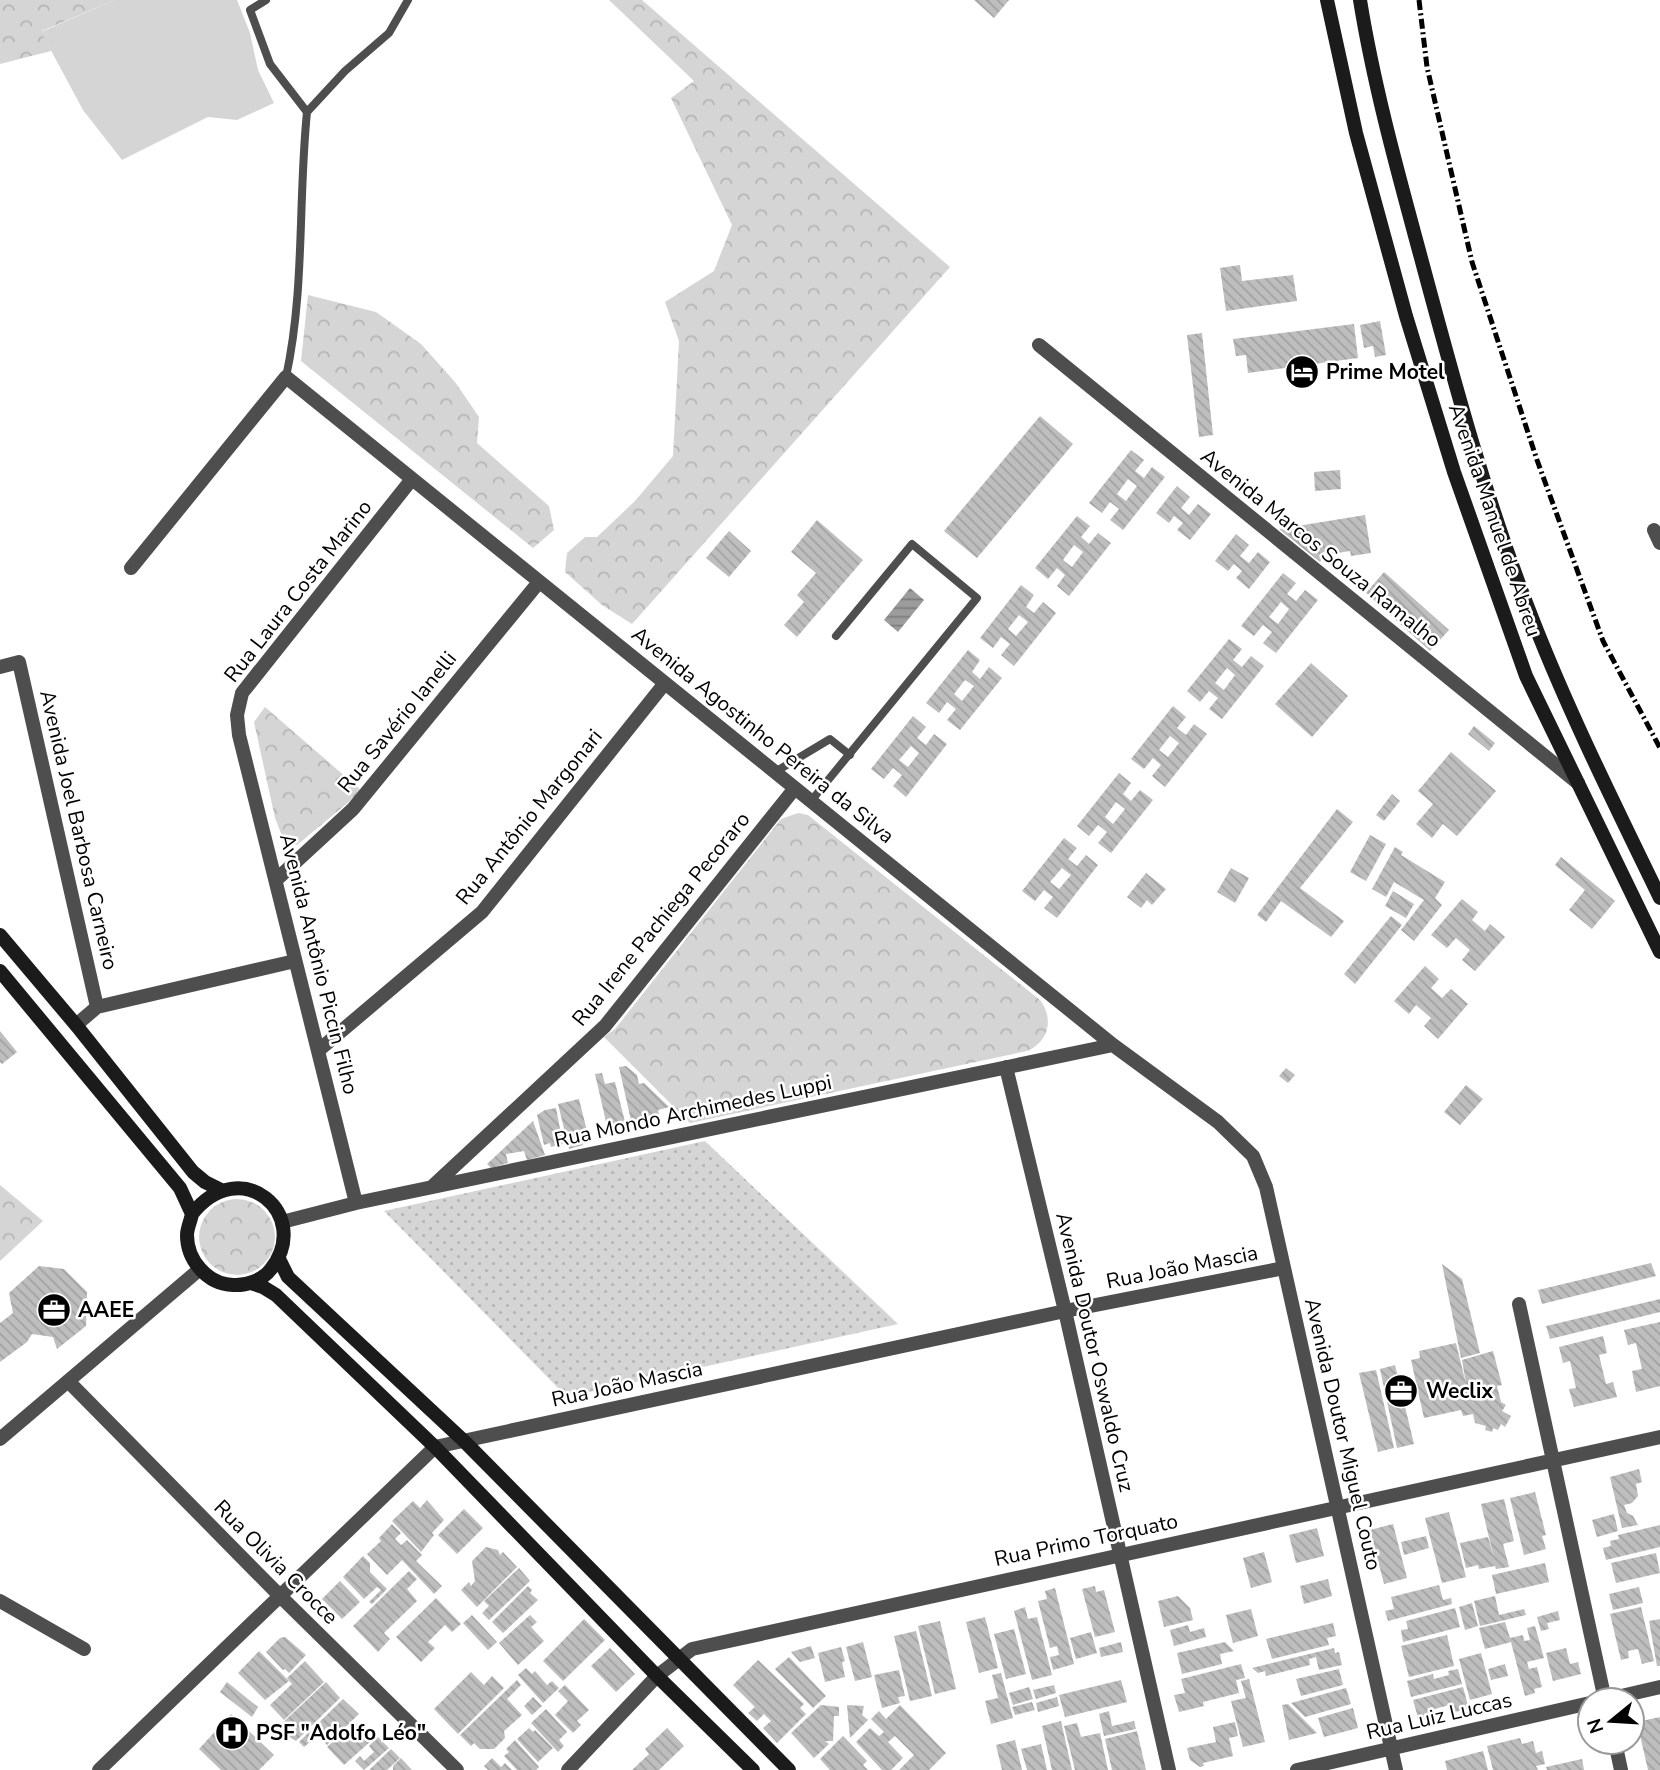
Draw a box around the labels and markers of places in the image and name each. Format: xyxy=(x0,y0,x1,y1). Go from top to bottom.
hotel icon: Prime Motel xyxy=(1283,353,1321,391)
place label: Prime Motel xyxy=(1326,358,1445,386)
office icon: AAEE xyxy=(35,1291,73,1329)
place label: AAEE xyxy=(78,1296,134,1324)
office icon: Weclix xyxy=(1382,1372,1420,1410)
place label: Weclix xyxy=(1426,1377,1493,1405)
hospital icon: PSF "Adolfo Léo" xyxy=(213,1714,251,1752)
place label: PSF "Adolfo Léo" xyxy=(256,1719,426,1747)

